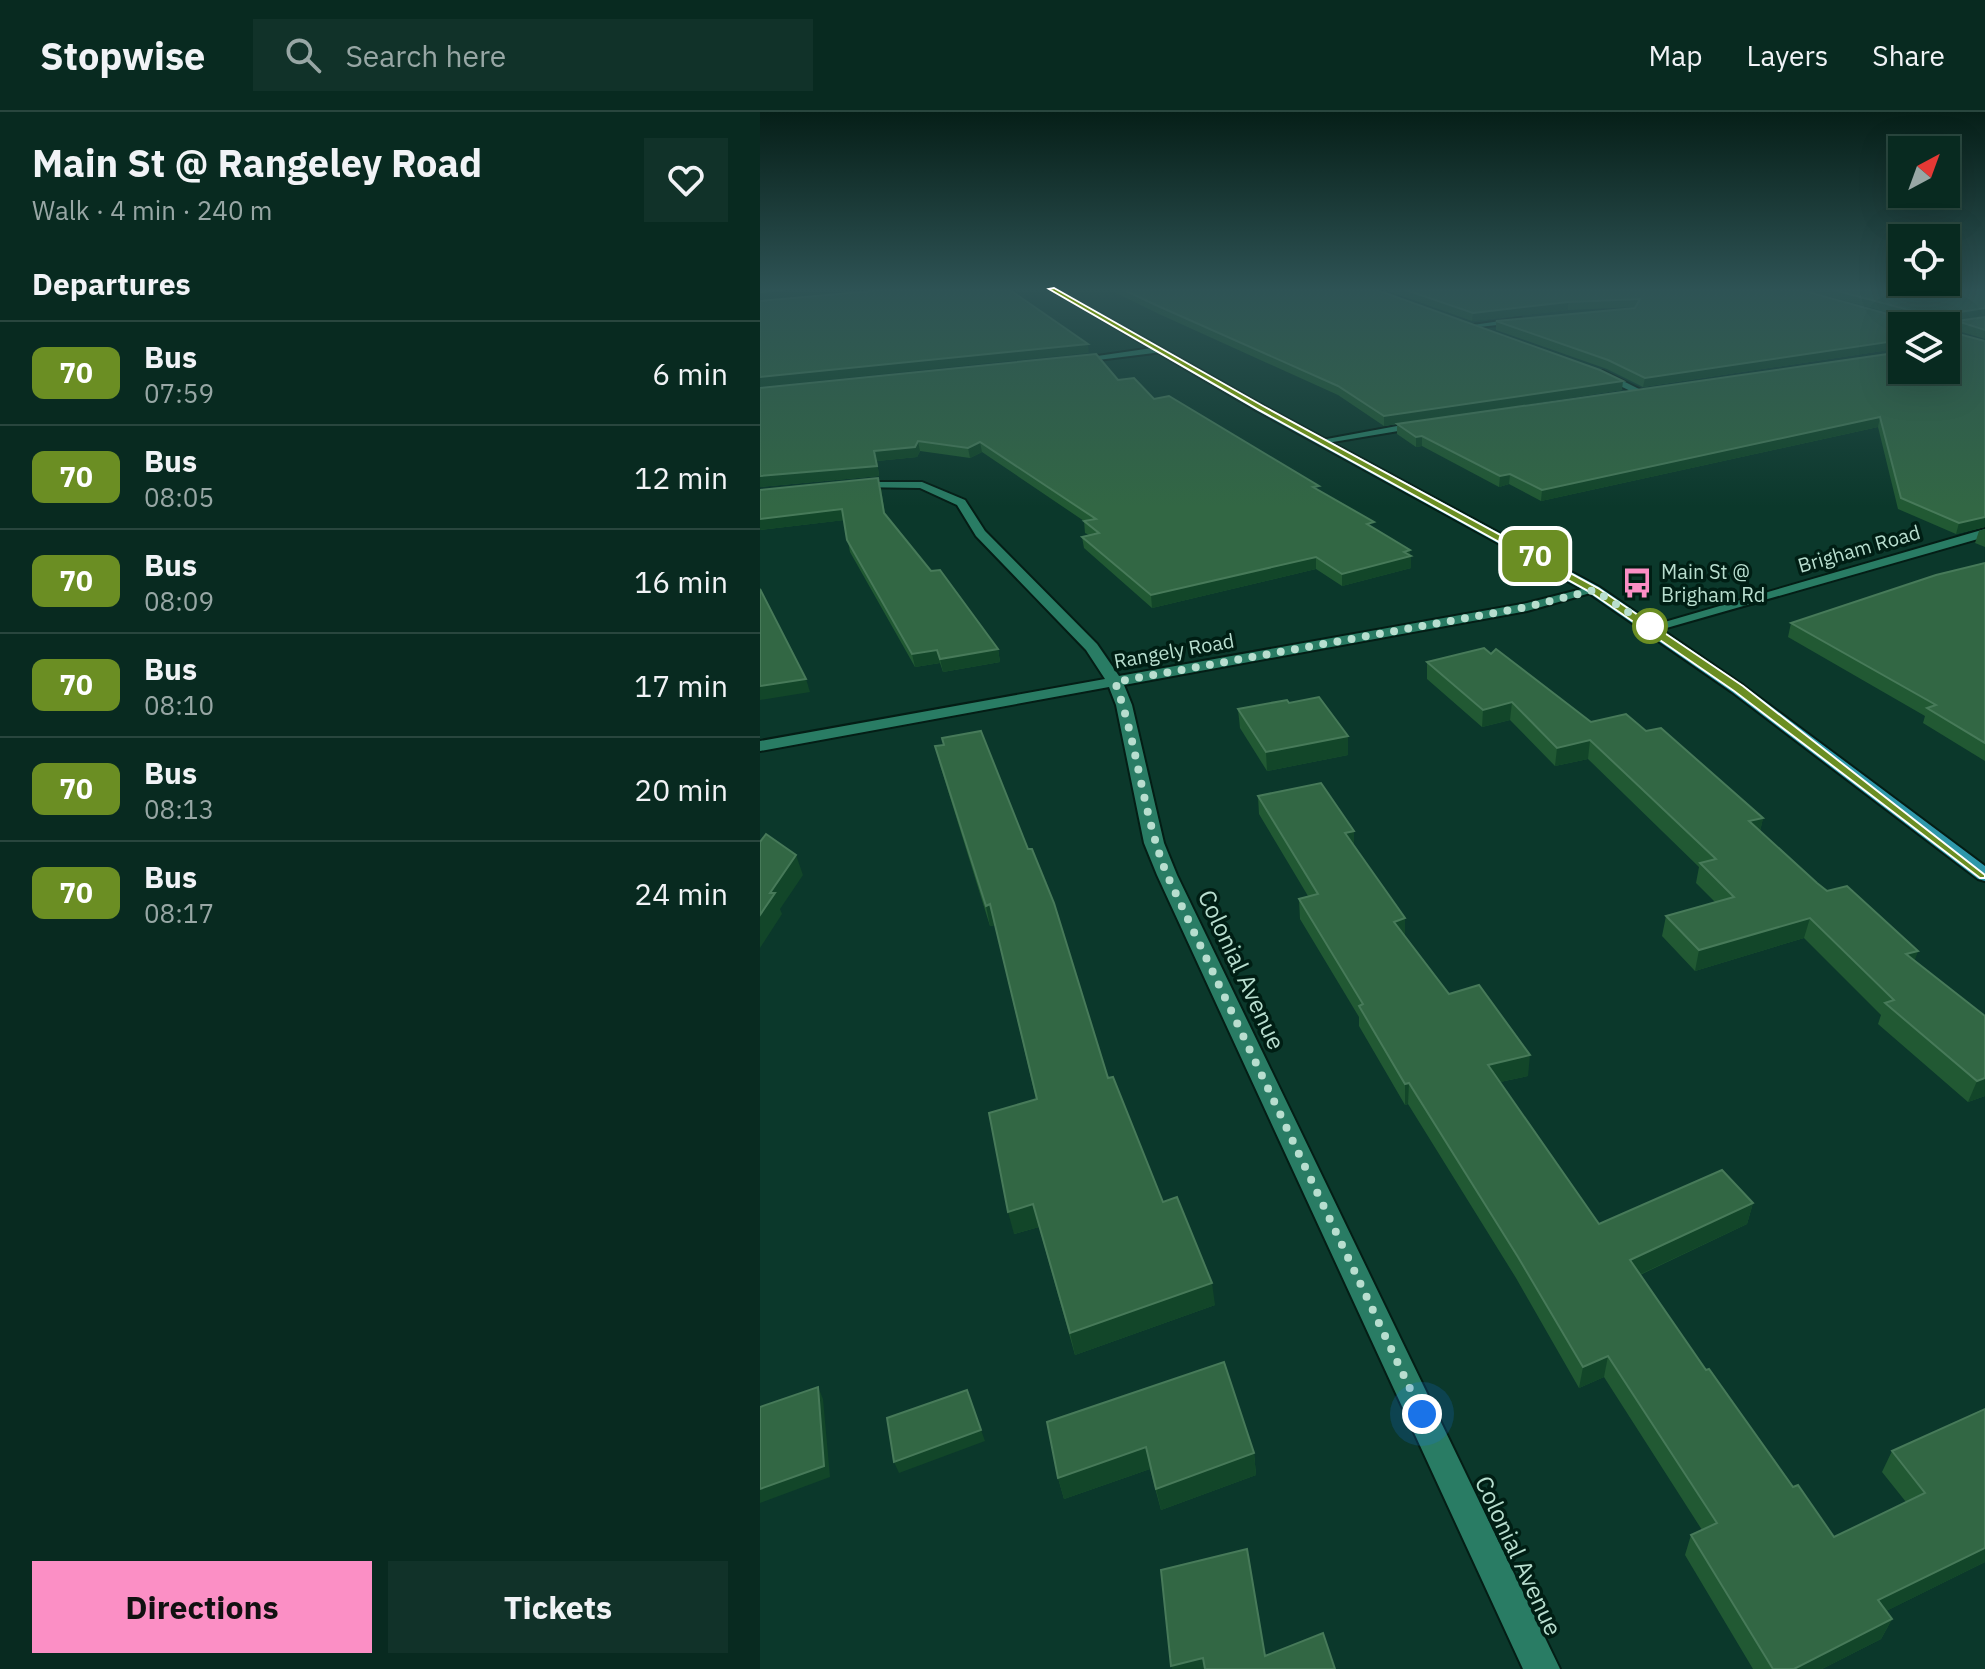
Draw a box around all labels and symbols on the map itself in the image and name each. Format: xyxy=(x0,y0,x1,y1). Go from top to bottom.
north arrow xyxy=(1888,136,1960,208)
street label: Brigham Road xyxy=(1794,518,1923,579)
line badge: 70 xyxy=(1499,530,1571,582)
place label: Main St @ Brigham Rd xyxy=(1661,558,1765,608)
bus stop icon: Main St @ Brigham Rd xyxy=(1620,566,1654,600)
unlabelled marker xyxy=(1633,609,1667,643)
street label: Rangely Road xyxy=(1112,627,1236,674)
street label: Colonial Avenue xyxy=(1191,884,1293,1055)
your location xyxy=(1402,1394,1442,1434)
street label: Colonial Avenue xyxy=(1468,1470,1570,1641)

